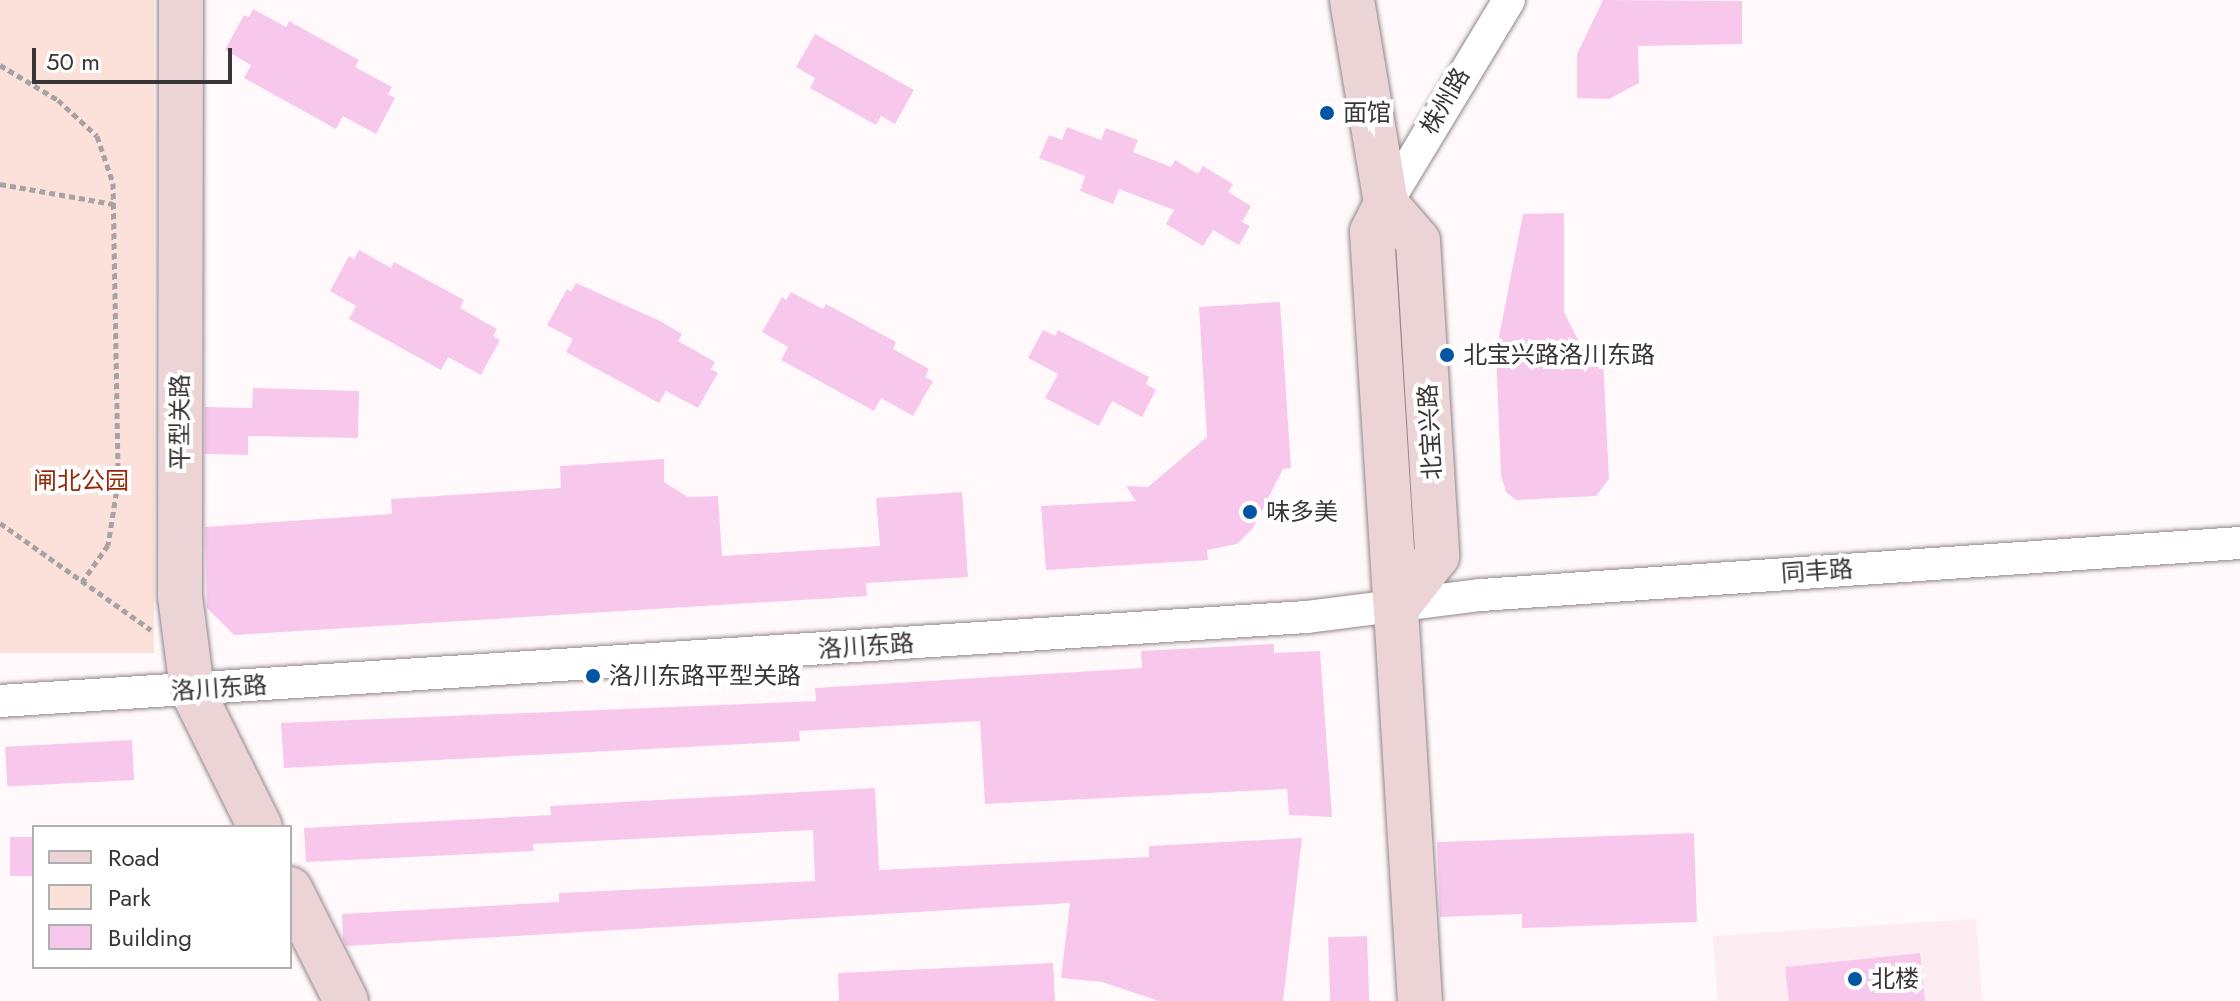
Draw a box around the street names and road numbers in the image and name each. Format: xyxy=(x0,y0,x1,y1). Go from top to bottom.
street label: 株州路 xyxy=(1415,63,1475,139)
street label: 平型关路 xyxy=(166,374,194,470)
street label: 北宝兴路 xyxy=(1413,383,1447,481)
street label: 同丰路 xyxy=(1780,554,1854,588)
street label: 洛川东路 xyxy=(817,628,915,664)
street label: 洛川东路 xyxy=(170,670,268,706)

